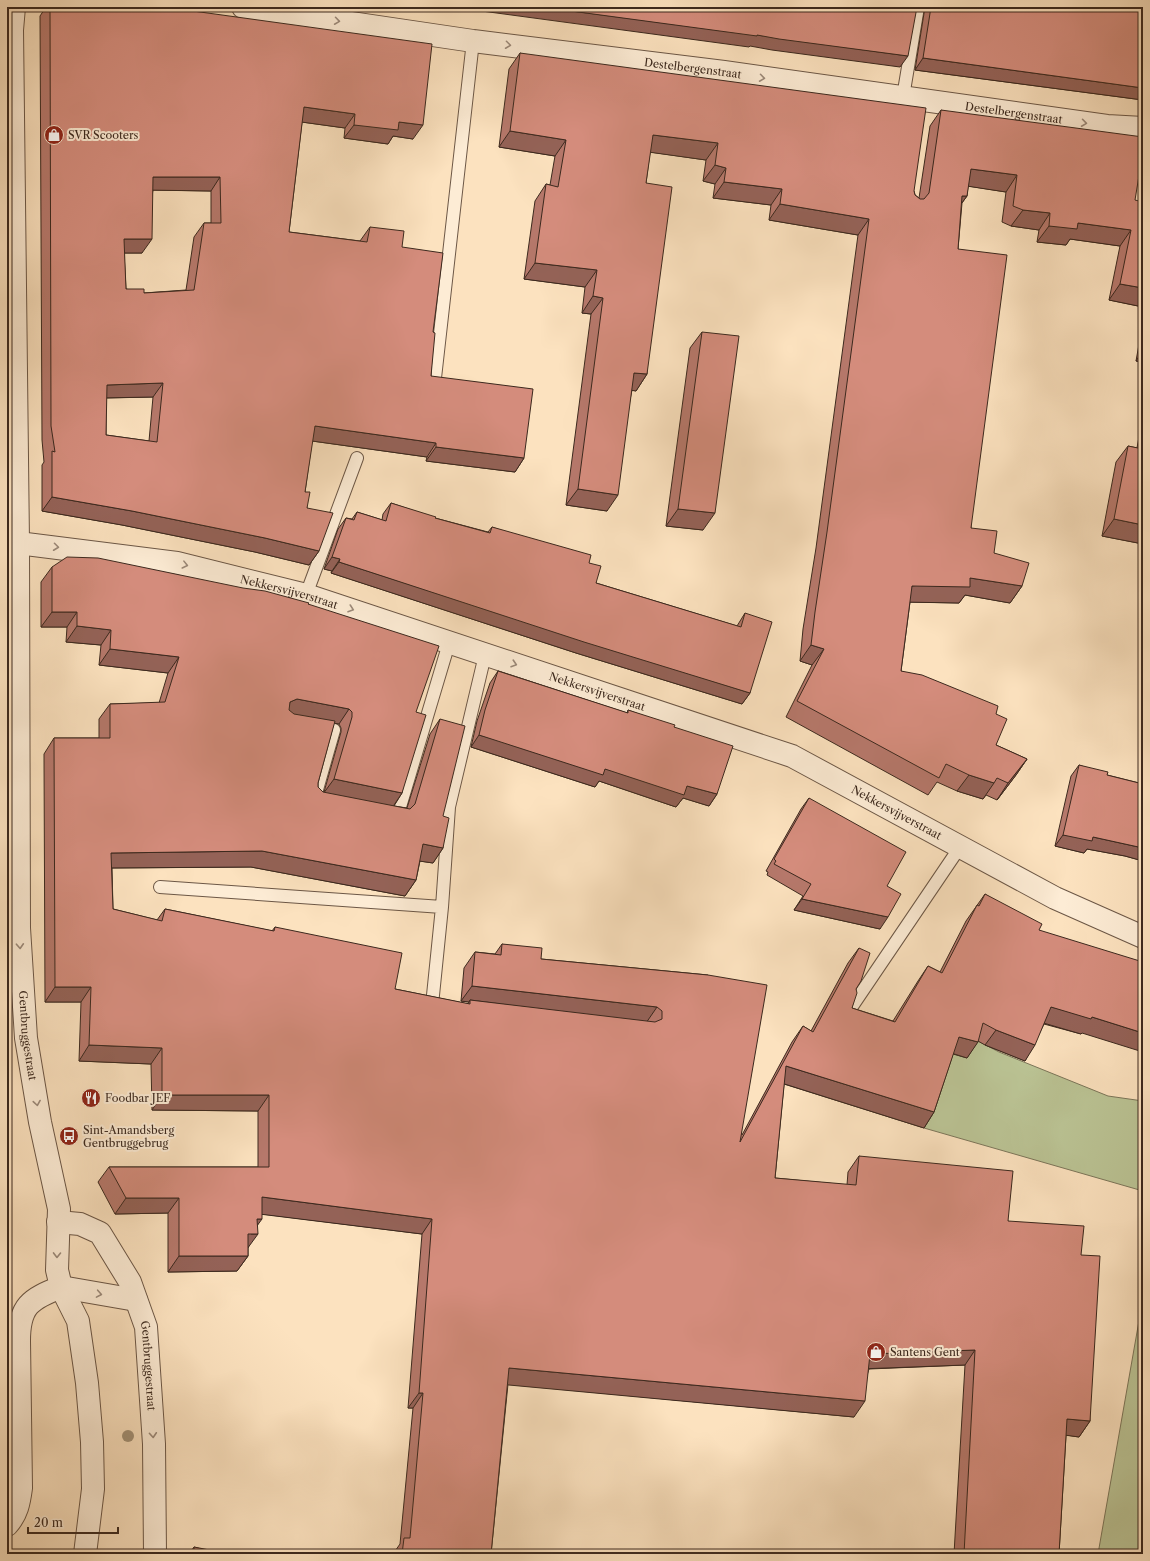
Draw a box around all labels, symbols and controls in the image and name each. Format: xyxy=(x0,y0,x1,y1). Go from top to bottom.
one-way arrow xyxy=(334,16,340,25)
one-way arrow xyxy=(505,40,511,49)
street label: Destelbergenstraat xyxy=(643,55,743,81)
one-way arrow xyxy=(758,73,765,82)
street label: Destelbergenstraat xyxy=(964,99,1063,127)
one-way arrow xyxy=(1081,118,1087,127)
shop icon: SVR Scooters xyxy=(43,124,65,146)
place label: SVR Scooters xyxy=(68,128,139,142)
one-way arrow xyxy=(53,543,59,552)
one-way arrow xyxy=(182,560,188,568)
street label: Nekkersvijverstraat xyxy=(239,572,340,612)
one-way arrow xyxy=(348,604,355,613)
one-way arrow xyxy=(511,660,518,668)
street label: Nekkersvijverstraat xyxy=(547,669,647,714)
street label: Nekkersvijverstraat xyxy=(849,782,944,843)
one-way arrow xyxy=(15,943,24,949)
street label: Gentbruggestraat xyxy=(16,990,40,1081)
restaurant icon: Foodbar JEF xyxy=(80,1087,102,1109)
place label: Foodbar JEF xyxy=(105,1091,170,1105)
one-way arrow xyxy=(32,1100,41,1106)
place label: Sint-Amandsberg Gentbruggebrug xyxy=(83,1123,174,1150)
bus stop icon: Sint-Amandsberg Gentbruggebrug xyxy=(58,1125,80,1147)
one-way arrow xyxy=(53,1252,61,1258)
one-way arrow xyxy=(96,1289,102,1298)
street label: Gentbruggestraat xyxy=(137,1319,159,1411)
shop icon: Santens Gent xyxy=(865,1341,887,1363)
place label: Santens Gent xyxy=(890,1345,960,1359)
one-way arrow xyxy=(148,1432,157,1439)
scale bar xyxy=(28,1509,118,1535)
text: 20 m xyxy=(34,1515,63,1530)

